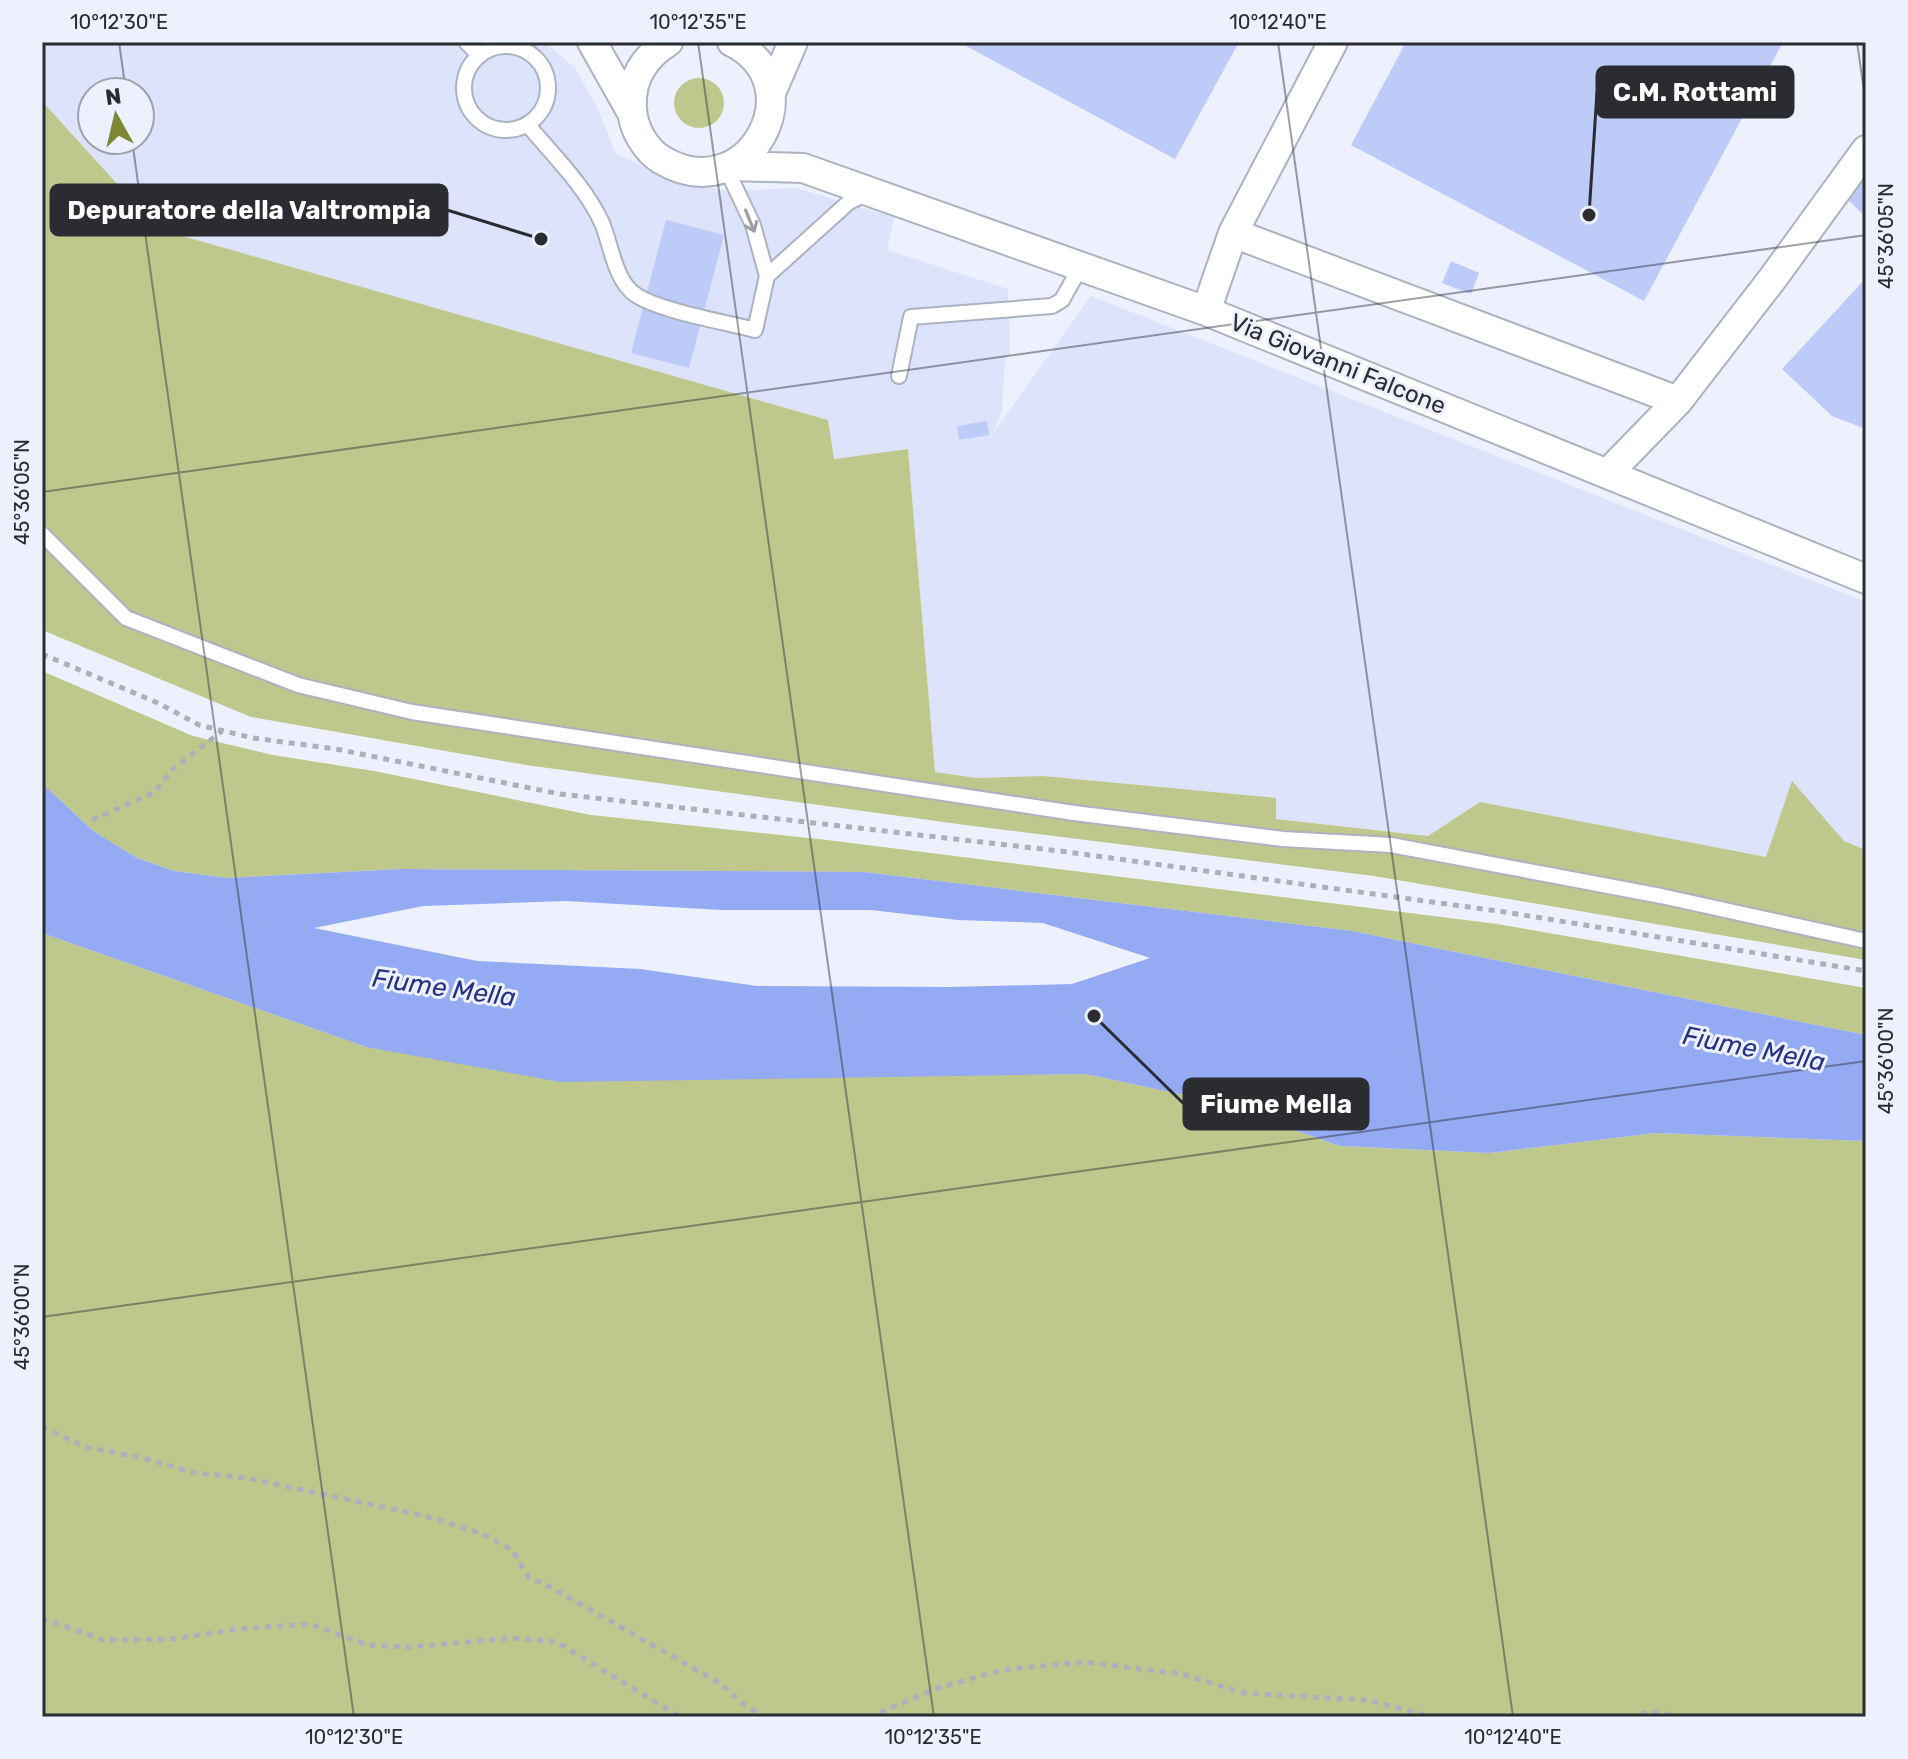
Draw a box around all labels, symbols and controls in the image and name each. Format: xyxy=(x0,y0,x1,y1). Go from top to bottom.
text: 10°12'30"E xyxy=(70,10,168,34)
text: 10°12'35"E xyxy=(649,10,747,34)
text: 10°12'40"E xyxy=(1229,10,1327,34)
callout: C.M. Rottami xyxy=(1597,67,1793,117)
north arrow xyxy=(76,76,156,156)
text: C.M. Rottami xyxy=(1613,77,1777,108)
text: N xyxy=(104,82,123,111)
text: 45°36'05"N xyxy=(1874,183,1898,289)
callout: Depuratore della Valtrompia xyxy=(51,185,447,235)
text: Depuratore della Valtrompia xyxy=(67,195,431,226)
one-way arrow xyxy=(744,208,759,233)
street label: Via Giovanni Falcone xyxy=(1226,308,1450,420)
text: 45°36'05"N xyxy=(10,439,34,545)
water label: Fiume Mella xyxy=(370,963,518,1013)
text: 45°36'00"N xyxy=(1874,1008,1898,1114)
water label: Fiume Mella xyxy=(1680,1020,1828,1078)
callout: Fiume Mella xyxy=(1184,1079,1368,1129)
text: Fiume Mella xyxy=(1200,1089,1352,1120)
text: 45°36'00"N xyxy=(10,1264,34,1370)
text: 10°12'30"E xyxy=(305,1725,403,1749)
text: 10°12'35"E xyxy=(884,1725,982,1749)
text: 10°12'40"E xyxy=(1464,1725,1562,1749)

